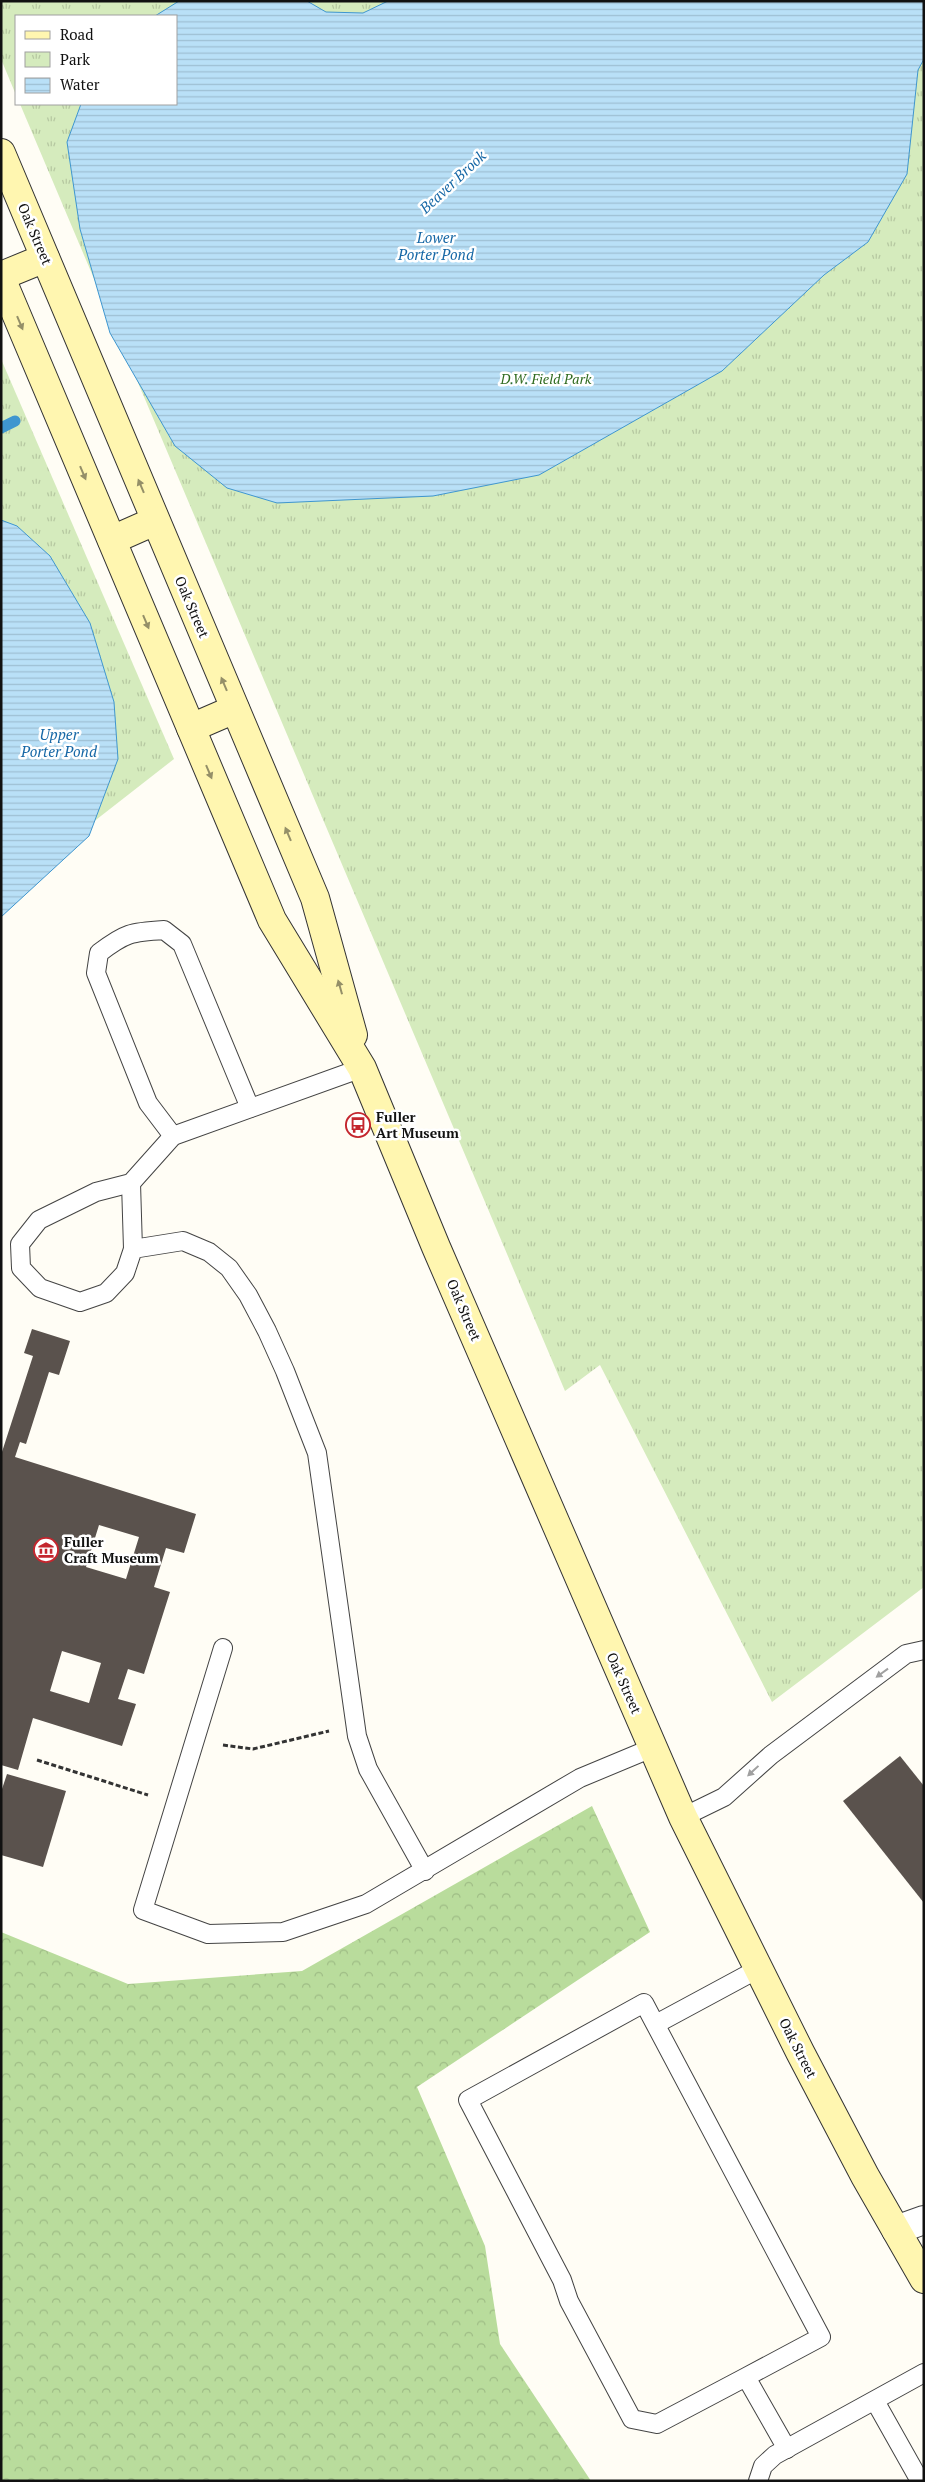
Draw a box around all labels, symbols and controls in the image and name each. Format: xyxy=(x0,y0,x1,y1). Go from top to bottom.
legend xyxy=(15,15,178,105)
text: Road xyxy=(60,24,93,44)
text: Park xyxy=(60,49,90,69)
text: Water xyxy=(60,74,100,94)
water label: Beaver Brook xyxy=(414,145,490,218)
street label: Oak Street xyxy=(14,200,57,268)
water label: Lower Porter Pond xyxy=(397,227,475,264)
one-way arrow xyxy=(17,316,25,330)
park label: D.W. Field Park xyxy=(499,369,592,388)
one-way arrow xyxy=(80,466,88,480)
one-way arrow xyxy=(136,479,144,493)
street label: Oak Street xyxy=(171,573,214,641)
one-way arrow xyxy=(143,615,151,629)
one-way arrow xyxy=(220,677,228,691)
water label: Upper Porter Pond xyxy=(20,724,98,761)
one-way arrow xyxy=(206,765,214,779)
one-way arrow xyxy=(283,827,291,841)
one-way arrow xyxy=(335,980,343,995)
place label: Fuller Art Museum xyxy=(376,1107,459,1142)
bus stop icon: Fuller Art Museum xyxy=(345,1112,371,1138)
street label: Oak Street xyxy=(443,1276,486,1344)
place label: Fuller Craft Museum xyxy=(64,1532,159,1567)
museum icon: Fuller Craft Museum xyxy=(33,1537,59,1563)
street label: Oak Street xyxy=(602,1649,647,1717)
one-way arrow xyxy=(876,1667,889,1678)
one-way arrow xyxy=(747,1765,759,1777)
street label: Oak Street xyxy=(775,2014,822,2082)

